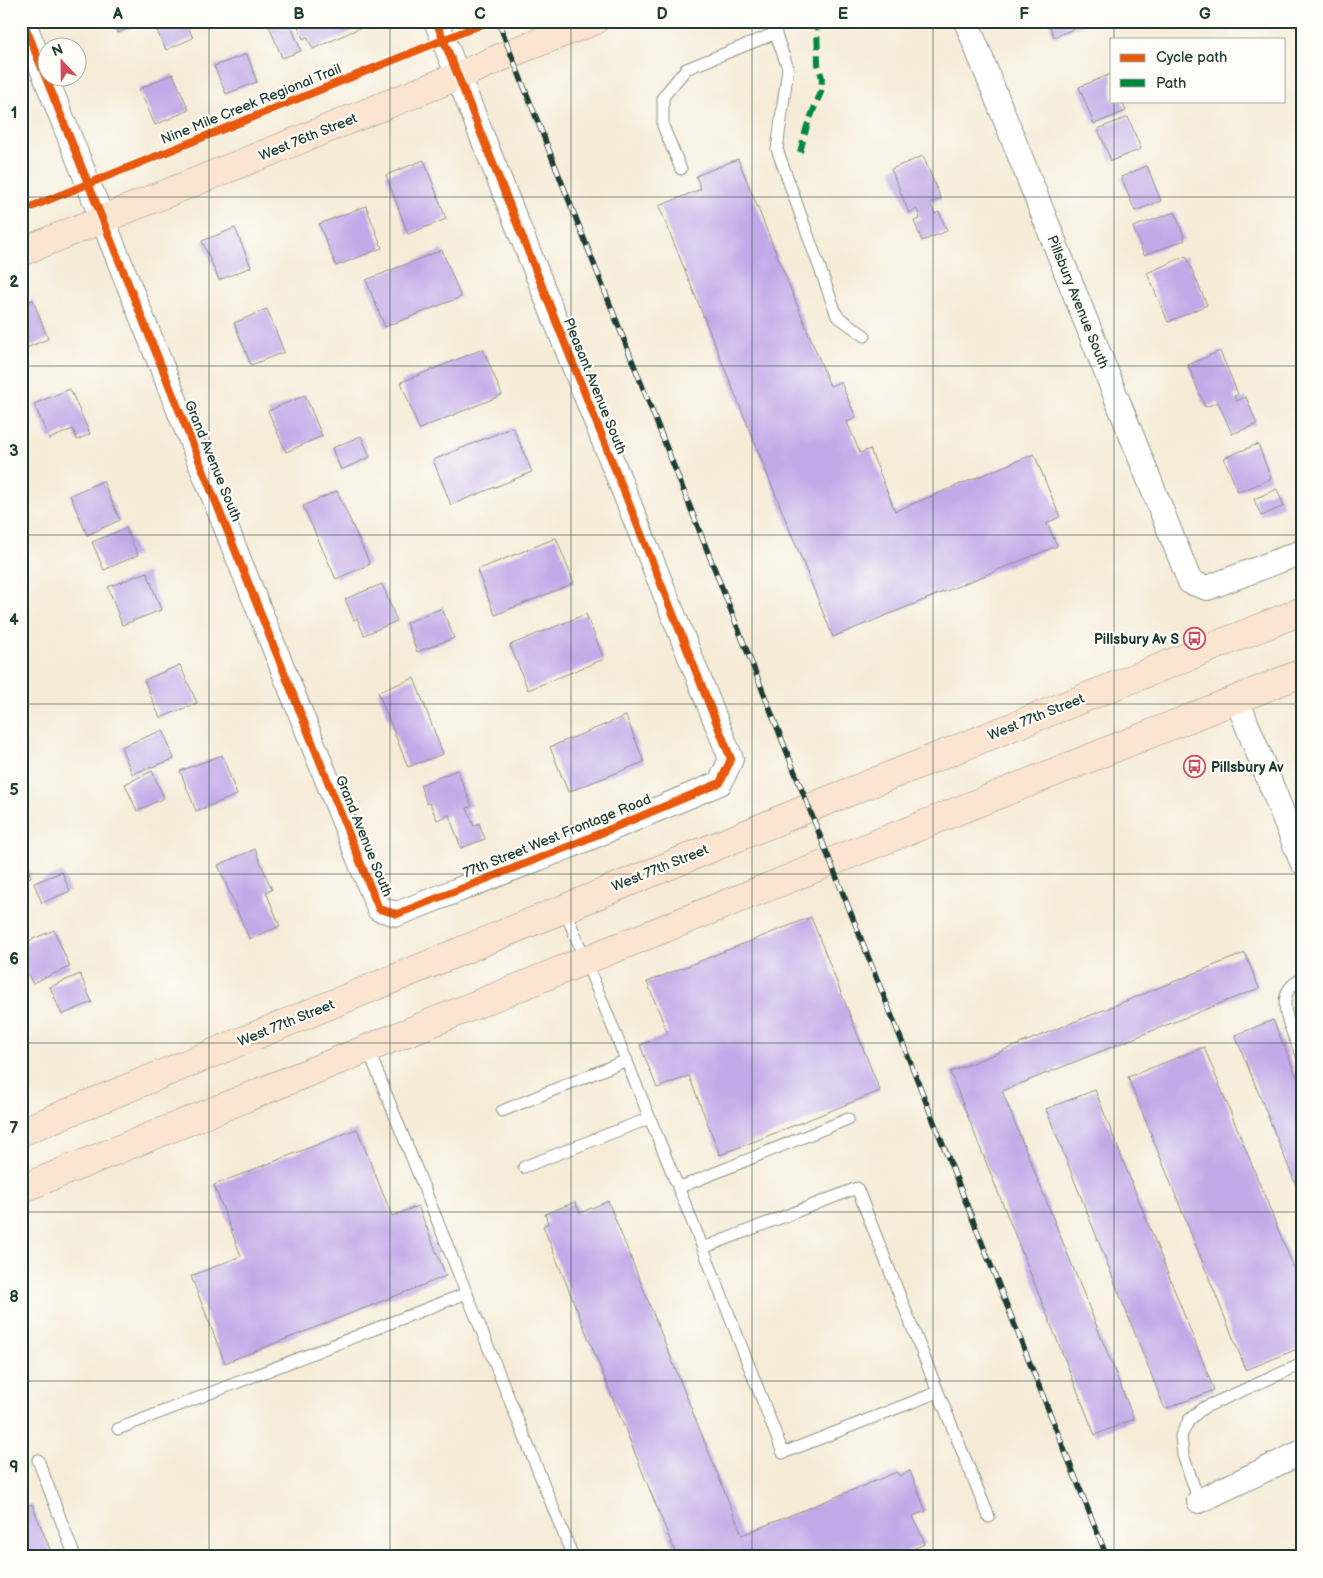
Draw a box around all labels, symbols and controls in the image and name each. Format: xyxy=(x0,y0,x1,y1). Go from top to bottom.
text: A xyxy=(112,5,123,24)
text: B xyxy=(293,5,305,24)
text: C xyxy=(474,5,486,24)
text: D xyxy=(656,5,668,24)
text: E xyxy=(838,5,848,24)
text: F xyxy=(1019,5,1029,24)
text: G xyxy=(1199,5,1211,24)
north arrow xyxy=(38,38,88,88)
legend xyxy=(1110,38,1286,102)
text: N xyxy=(49,41,65,60)
text: Cycle path xyxy=(1156,48,1227,67)
street label: Nine Mile Creek Regional Trail xyxy=(158,60,344,148)
text: Path xyxy=(1156,74,1186,93)
text: 1 xyxy=(11,104,17,123)
street label: West 76th Street xyxy=(256,109,360,164)
street label: Pillsbury Avenue South xyxy=(1043,233,1113,371)
text: 2 xyxy=(9,273,19,292)
street label: Pleasant Avenue South xyxy=(560,315,630,457)
street label: Grand Avenue South xyxy=(181,398,245,524)
text: 3 xyxy=(9,442,19,461)
text: 4 xyxy=(9,611,19,630)
bus stop icon: Pillsbury Av S xyxy=(1183,627,1207,651)
place label: Pillsbury Av S xyxy=(1094,631,1179,648)
street label: West 77th Street xyxy=(985,690,1087,744)
bus stop icon: Pillsbury Av xyxy=(1183,755,1207,779)
place label: Pillsbury Av xyxy=(1211,759,1284,776)
street label: Grand Avenue South xyxy=(332,773,396,899)
text: 5 xyxy=(9,781,19,800)
street label: 77th Street West Frontage Road xyxy=(461,790,653,882)
street label: West 77th Street xyxy=(609,841,711,895)
text: 6 xyxy=(9,950,19,969)
street label: West 77th Street xyxy=(235,996,337,1050)
text: 7 xyxy=(10,1119,19,1138)
text: 8 xyxy=(9,1288,19,1307)
text: 9 xyxy=(9,1458,19,1477)

